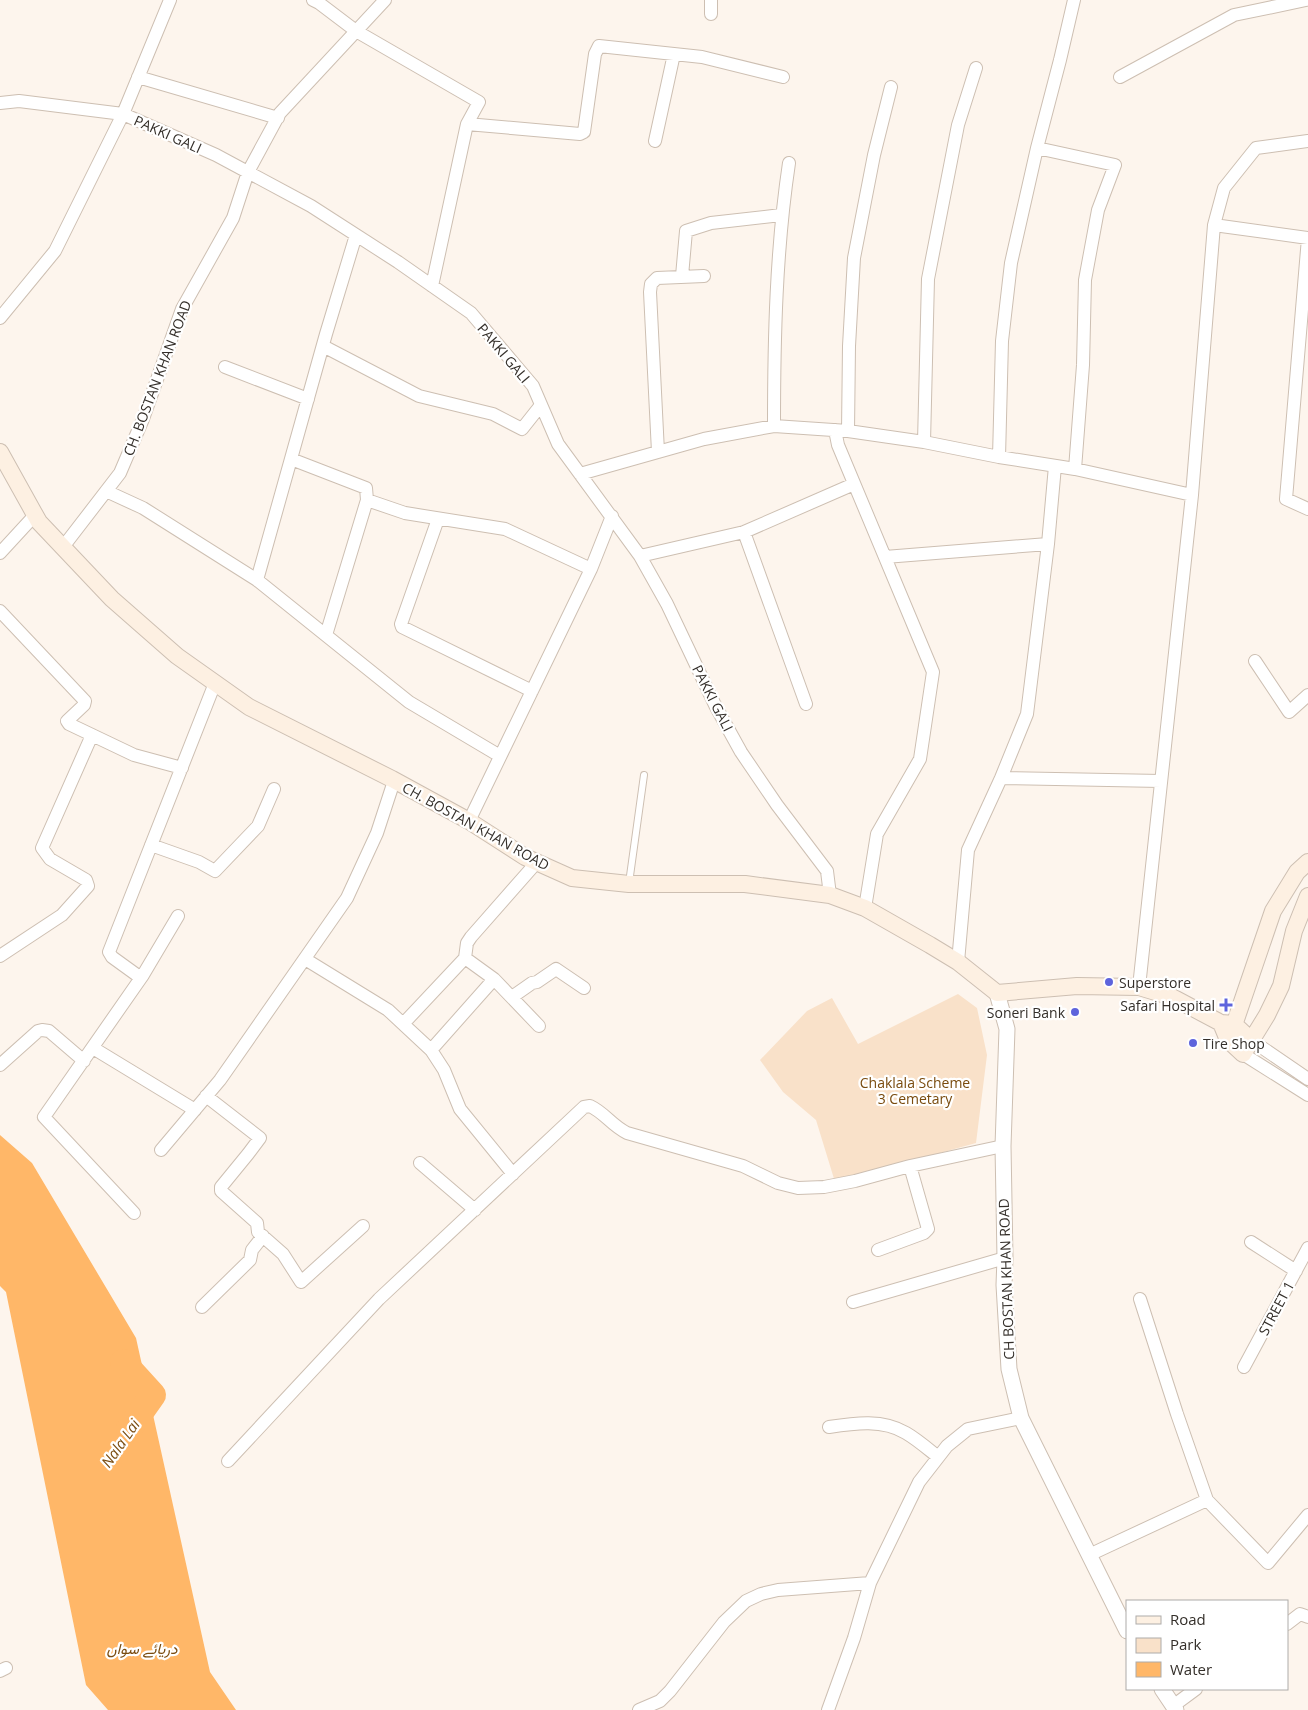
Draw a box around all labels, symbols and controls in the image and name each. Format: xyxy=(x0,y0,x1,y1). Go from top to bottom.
street label: PAKKI GALI xyxy=(131,111,205,157)
street label: CH. BOSTAN KHAN ROAD xyxy=(119,297,195,459)
street label: PAKKI GALI xyxy=(474,319,534,387)
street label: PAKKI GALI xyxy=(688,662,738,734)
street label: CH. BOSTAN KHAN ROAD xyxy=(399,778,553,874)
place label: Superstore xyxy=(1119,973,1191,992)
marker: Superstore xyxy=(1103,976,1115,988)
place label: Safari Hospital xyxy=(1120,996,1215,1015)
marker: Safari Hospital xyxy=(1219,998,1233,1012)
place label: Soneri Bank xyxy=(987,1003,1066,1022)
marker: Soneri Bank xyxy=(1069,1006,1081,1018)
place label: Tire Shop xyxy=(1203,1034,1265,1053)
marker: Tire Shop xyxy=(1187,1037,1199,1049)
park label: Chaklala Scheme 3 Cemetary xyxy=(860,1073,970,1108)
street label: CH BOSTAN KHAN ROAD xyxy=(994,1198,1018,1360)
street label: STREET 1 xyxy=(1254,1278,1298,1338)
water label: Nala Lai xyxy=(96,1415,144,1471)
legend xyxy=(1126,1600,1288,1690)
text: Road xyxy=(1170,1609,1206,1629)
text: Park xyxy=(1170,1634,1201,1654)
water label: دریائے سواں xyxy=(107,1638,178,1658)
text: Water xyxy=(1170,1659,1212,1679)

